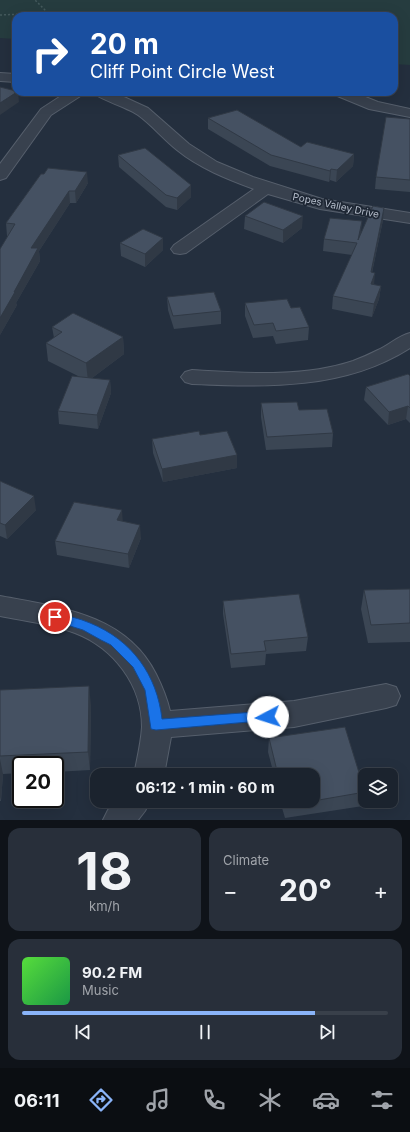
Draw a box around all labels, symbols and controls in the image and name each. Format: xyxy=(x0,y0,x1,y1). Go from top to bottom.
text: 20 m xyxy=(90,27,159,61)
icon: right xyxy=(24,28,76,80)
text: Cliff Point Circle West xyxy=(90,61,275,82)
street label: Popes Valley Drive xyxy=(292,190,381,220)
pin xyxy=(38,600,72,634)
icon: arrive xyxy=(44,606,66,628)
position arrow xyxy=(247,696,289,738)
speed limit sign: 20 xyxy=(12,756,64,808)
map controls xyxy=(358,768,398,808)
button: layers xyxy=(358,768,398,808)
text: 06:12 · 1 min · 60 m xyxy=(135,778,275,797)
text: 18 xyxy=(76,840,133,903)
text: Climate xyxy=(223,852,269,868)
text: 20° xyxy=(279,872,332,908)
text: − xyxy=(223,878,238,904)
text: + xyxy=(373,878,388,904)
text: km/h xyxy=(89,898,120,914)
text: 90.2 FM xyxy=(82,963,142,982)
text: Music xyxy=(82,982,119,998)
icon: previous xyxy=(72,1021,94,1043)
icon: pause xyxy=(194,1021,216,1043)
icon: next xyxy=(316,1021,338,1043)
icon: directions xyxy=(87,1086,115,1114)
icon: music xyxy=(144,1086,172,1114)
icon: phone xyxy=(200,1086,228,1114)
icon: climate xyxy=(256,1086,284,1114)
icon: car xyxy=(312,1086,340,1114)
icon: filters xyxy=(368,1086,396,1114)
text: 06:11 xyxy=(14,1090,59,1111)

